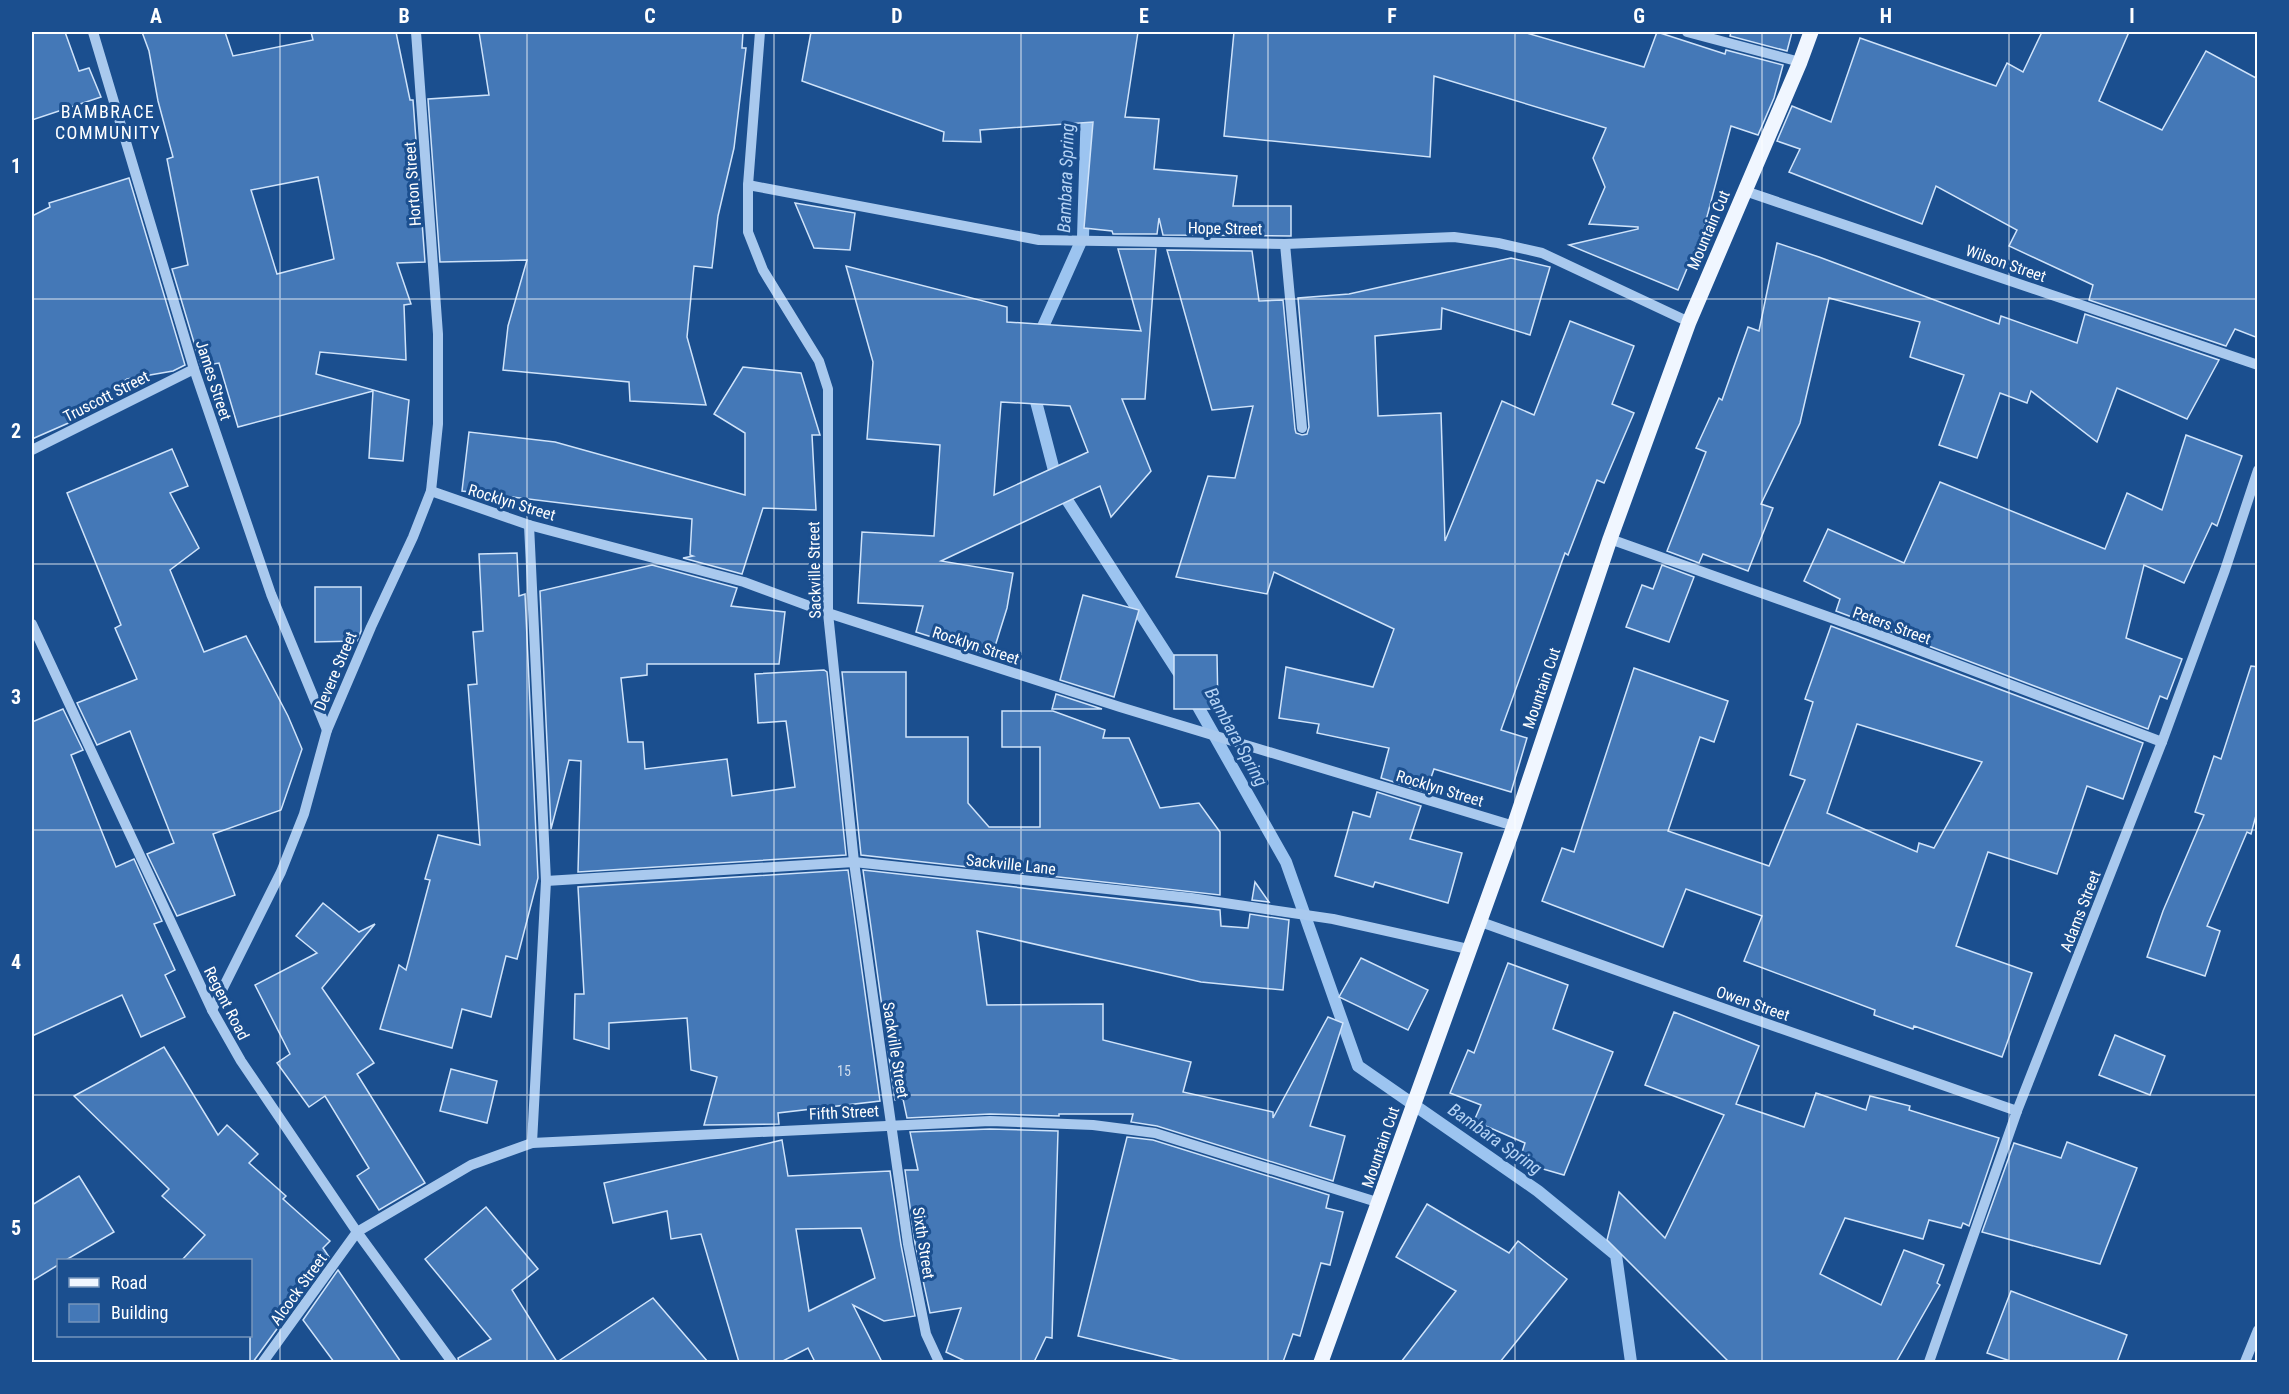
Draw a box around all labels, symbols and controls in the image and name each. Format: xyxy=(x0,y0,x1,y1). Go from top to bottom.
text: A xyxy=(150,4,162,28)
text: B xyxy=(398,4,410,28)
text: C xyxy=(644,4,656,28)
text: D xyxy=(891,4,903,28)
text: E xyxy=(1139,4,1149,28)
text: F xyxy=(1387,4,1397,28)
text: G xyxy=(1633,4,1645,28)
text: H xyxy=(1880,4,1892,28)
text: I xyxy=(2129,4,2135,28)
district label: BAMBRACE COMMUNITY xyxy=(55,101,161,143)
water label: Bambara Spring xyxy=(1053,123,1078,233)
street label: Horton Street xyxy=(400,141,425,227)
text: 1 xyxy=(11,154,21,178)
street label: Mountain Cut xyxy=(1683,187,1734,273)
street label: Hope Street xyxy=(1188,218,1263,239)
street label: Wilson Street xyxy=(1963,241,2049,286)
street label: James Street xyxy=(192,338,236,423)
street label: Truscott Street xyxy=(60,367,153,426)
text: 2 xyxy=(11,419,21,443)
street label: Rocklyn Street xyxy=(466,480,558,525)
street label: Sackville Street xyxy=(804,521,825,619)
street label: Peters Street xyxy=(1850,603,1934,648)
street label: Rocklyn Street xyxy=(930,622,1022,669)
street label: Devere Street xyxy=(310,629,361,714)
street label: Mountain Cut xyxy=(1519,645,1564,731)
water label: Bambara Spring xyxy=(1201,684,1272,790)
text: 3 xyxy=(11,685,21,709)
street label: Rocklyn Street xyxy=(1394,766,1486,811)
street label: Sackville Lane xyxy=(965,850,1057,879)
street label: Adams Street xyxy=(2056,868,2105,954)
text: 4 xyxy=(11,950,21,974)
street label: Regent Road xyxy=(200,963,253,1043)
street label: Owen Street xyxy=(1714,982,1792,1025)
street label: Sackville Street xyxy=(879,1001,913,1100)
house number: 15 xyxy=(837,1063,851,1079)
water label: Bambara Spring xyxy=(1444,1099,1546,1179)
street label: Fifth Street xyxy=(809,1101,880,1124)
street label: Mountain Cut xyxy=(1358,1104,1403,1190)
street label: Sixth Street xyxy=(908,1206,939,1281)
text: 5 xyxy=(11,1216,21,1240)
street label: Alcock Street xyxy=(266,1249,331,1329)
legend xyxy=(57,1259,252,1337)
text: Road xyxy=(111,1272,147,1293)
text: Building xyxy=(111,1302,168,1323)

